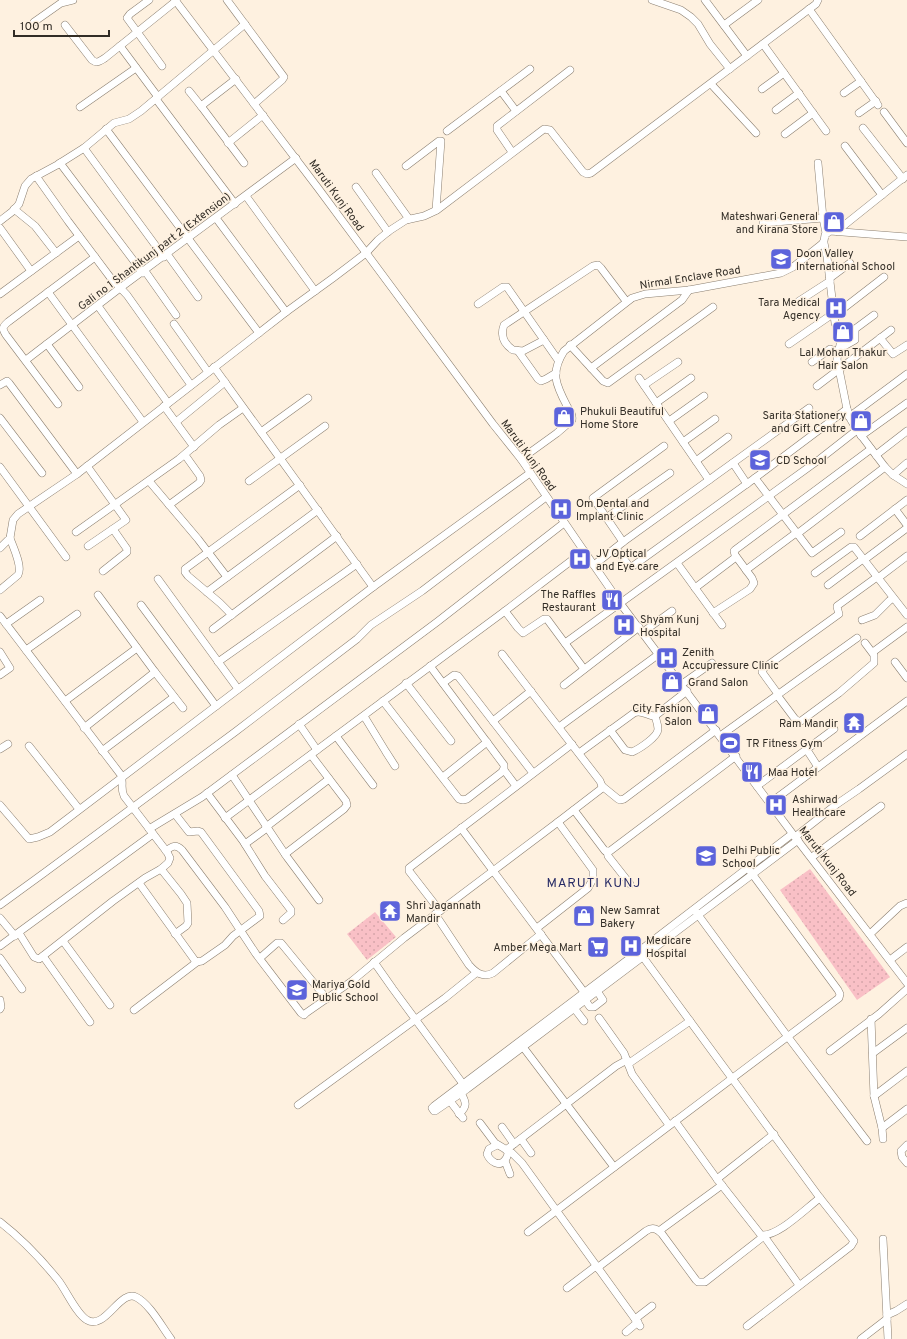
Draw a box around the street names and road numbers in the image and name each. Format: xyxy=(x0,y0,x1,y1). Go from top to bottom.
street label: Maruti Kunj Road xyxy=(306,157,367,234)
street label: Gali no 1 Shantikunj part 2 (Extension) xyxy=(76,190,234,314)
street label: Nirmal Enclave Road xyxy=(639,263,742,293)
street label: Maruti Kunj Road xyxy=(498,417,559,494)
street label: Maruti Kunj Road xyxy=(796,824,859,899)

